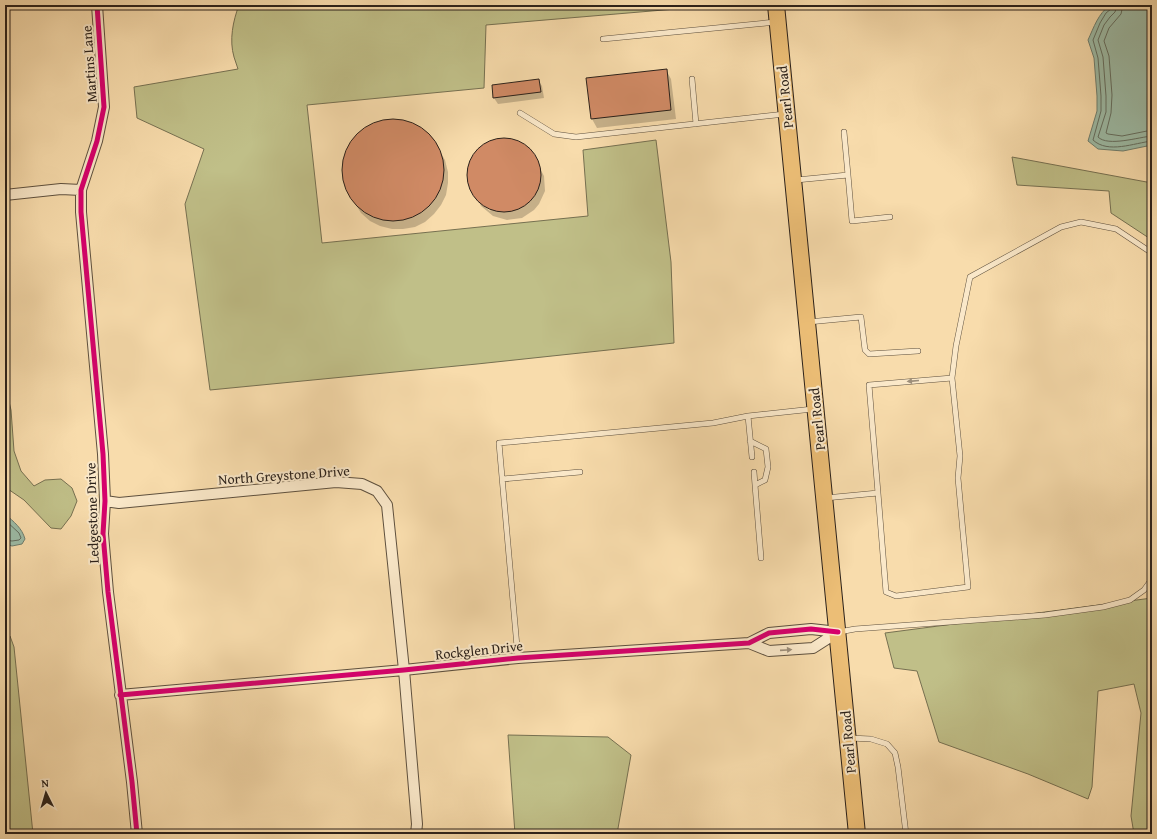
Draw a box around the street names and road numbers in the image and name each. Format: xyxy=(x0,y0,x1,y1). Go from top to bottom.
street label: Martins Lane xyxy=(76,24,102,103)
street label: Pearl Road xyxy=(772,64,798,129)
street label: Pearl Road xyxy=(804,386,830,451)
street label: North Greystone Drive xyxy=(218,460,351,490)
street label: Ledgestone Drive xyxy=(80,462,104,564)
street label: Rockglen Drive xyxy=(434,635,524,665)
street label: Pearl Road xyxy=(835,709,861,774)

